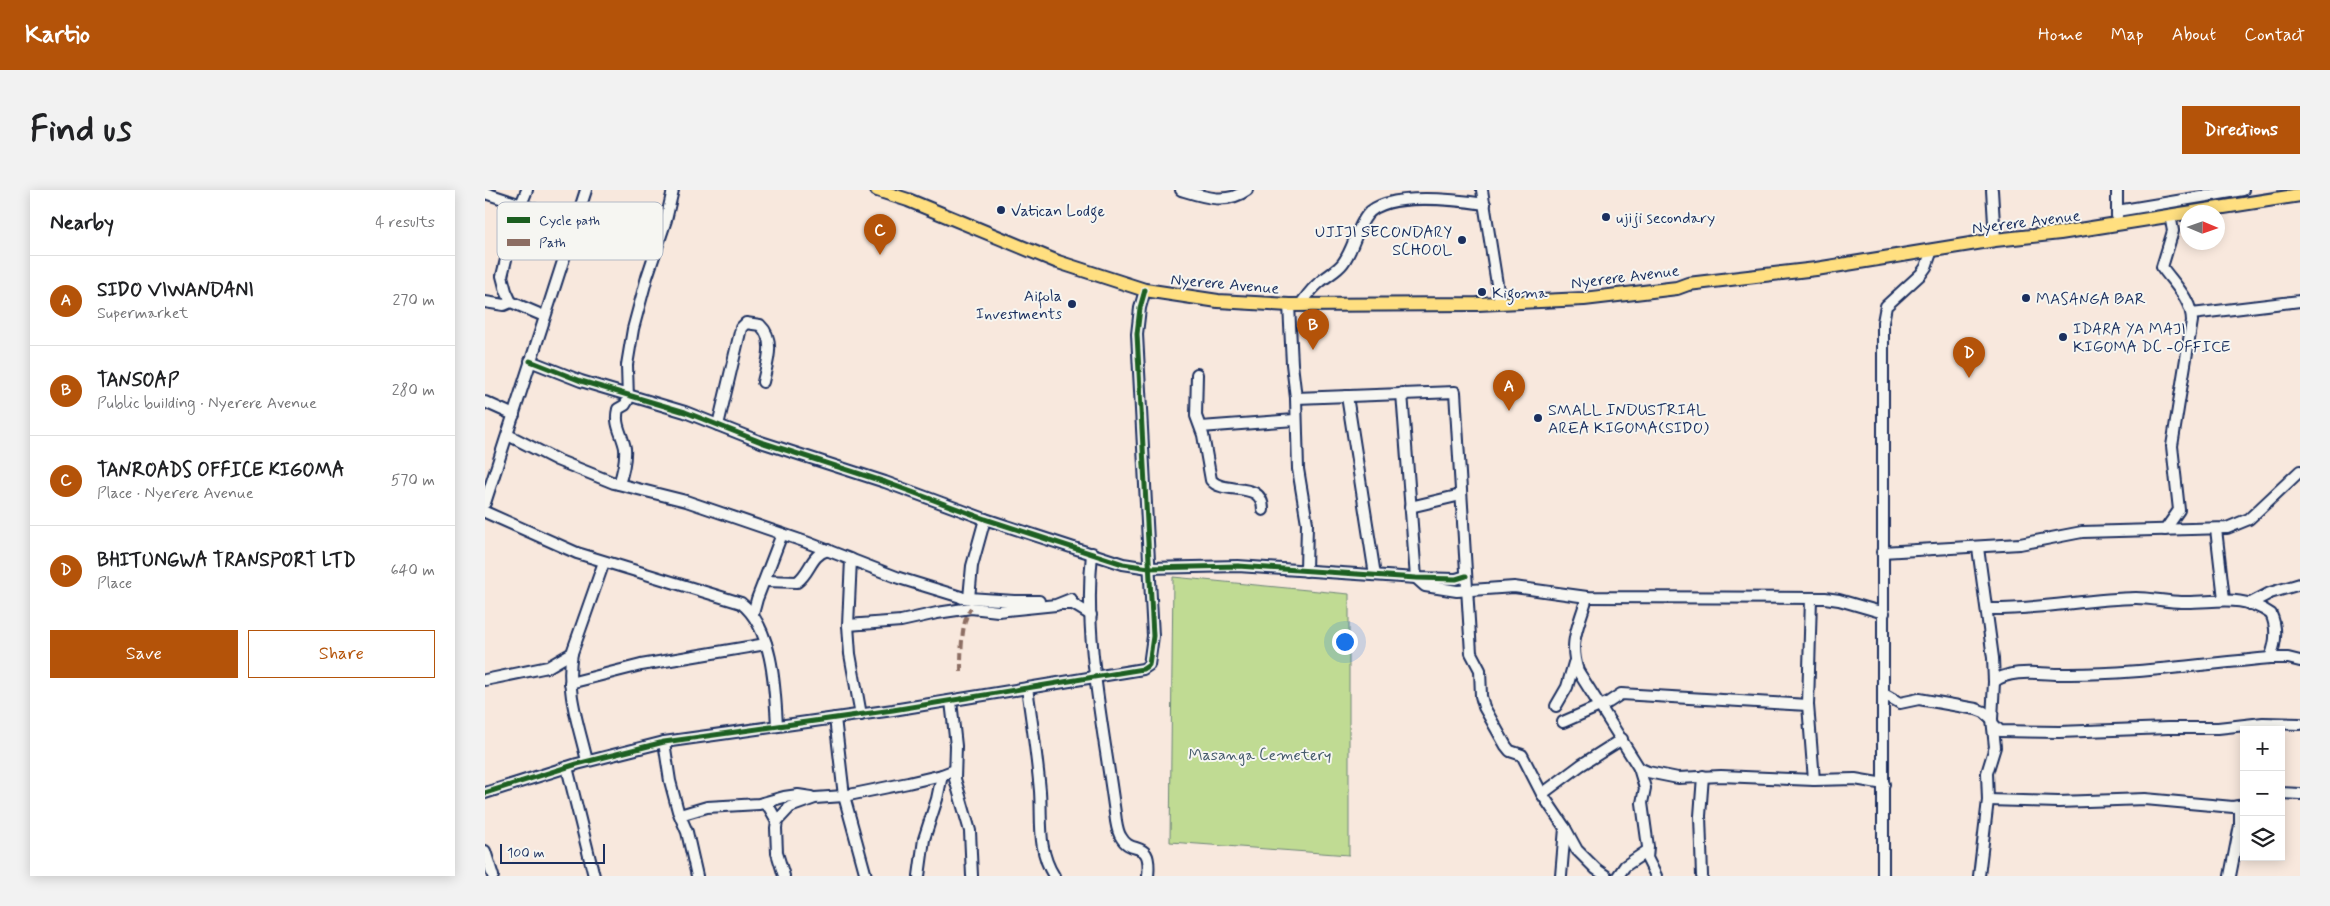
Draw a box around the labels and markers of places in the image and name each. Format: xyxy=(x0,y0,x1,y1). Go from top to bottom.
place label: Vatican Lodge xyxy=(1011,201,1105,223)
marker: Vatican Lodge xyxy=(995,204,1007,216)
place label: ujiji secondary xyxy=(1616,208,1715,229)
marker: ujiji secondary xyxy=(1600,211,1612,223)
pin: C xyxy=(864,214,896,255)
place label: UJIJI SECONDARY SCHOOL xyxy=(1315,222,1452,261)
marker: UJIJI SECONDARY SCHOOL xyxy=(1456,234,1468,246)
place label: Kigoma xyxy=(1492,283,1548,305)
place label: Aifola Investments xyxy=(976,286,1062,325)
marker: Kigoma xyxy=(1476,286,1488,298)
place label: MASANGA BAR xyxy=(2036,289,2146,310)
marker: MASANGA BAR xyxy=(2020,292,2032,304)
marker: Aifola Investments xyxy=(1066,298,1078,310)
pin: B xyxy=(1297,309,1329,350)
place label: IDARA YA MAJI KIGOMA DC -OFFICE xyxy=(2073,319,2231,358)
marker: IDARA YA MAJI KIGOMA DC -OFFICE xyxy=(2057,331,2069,343)
pin: D xyxy=(1953,337,1985,378)
pin: A xyxy=(1493,370,1525,411)
place label: SMALL INDUSTRIAL AREA KIGOMA(SIDO) xyxy=(1548,400,1709,439)
marker: SMALL INDUSTRIAL AREA KIGOMA(SIDO) xyxy=(1532,412,1544,424)

